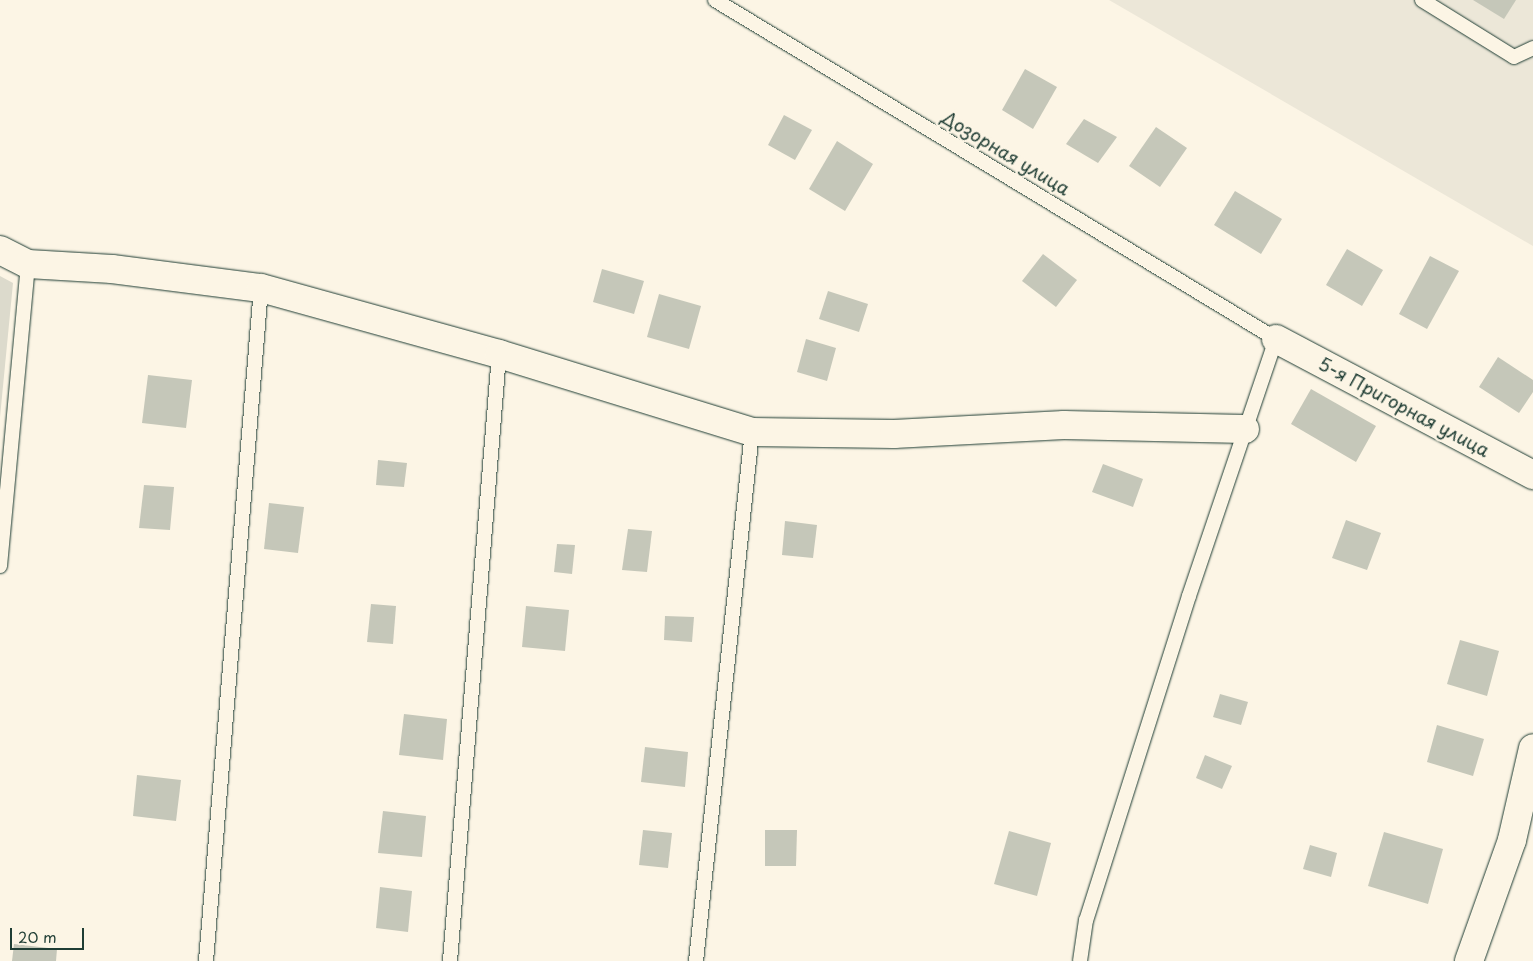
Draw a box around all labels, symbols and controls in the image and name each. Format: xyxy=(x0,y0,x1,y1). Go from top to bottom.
street label: Дозорная улица xyxy=(938,106,1074,200)
street label: 5-я Пригорная улица xyxy=(1314,352,1494,462)
scale bar xyxy=(12,918,86,950)
text: 20 m xyxy=(18,925,57,948)

